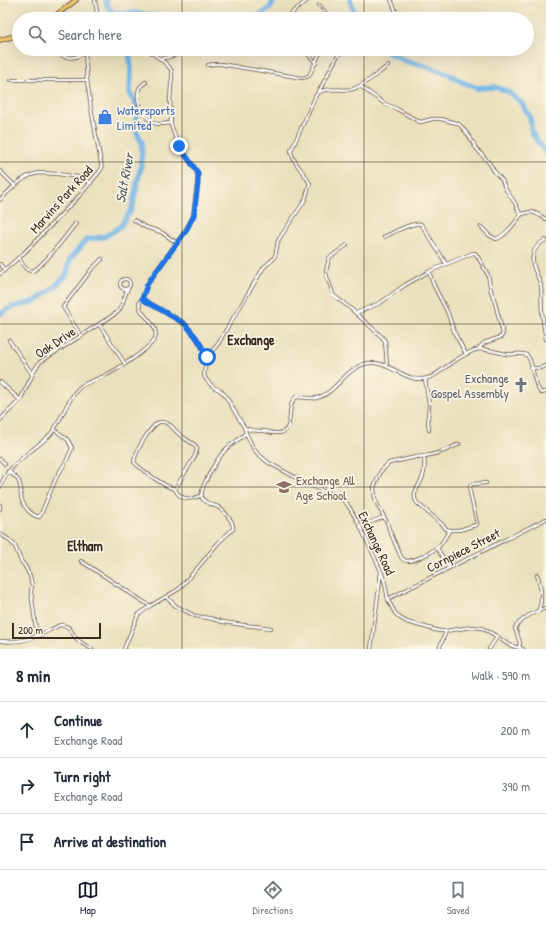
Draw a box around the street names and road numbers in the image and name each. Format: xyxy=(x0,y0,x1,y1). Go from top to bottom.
street label: Marvins Park Road xyxy=(26,161,96,237)
street label: Oak Drive xyxy=(31,322,79,362)
street label: Exchange Road xyxy=(354,508,400,578)
street label: Cornpiece Street xyxy=(423,524,503,576)

